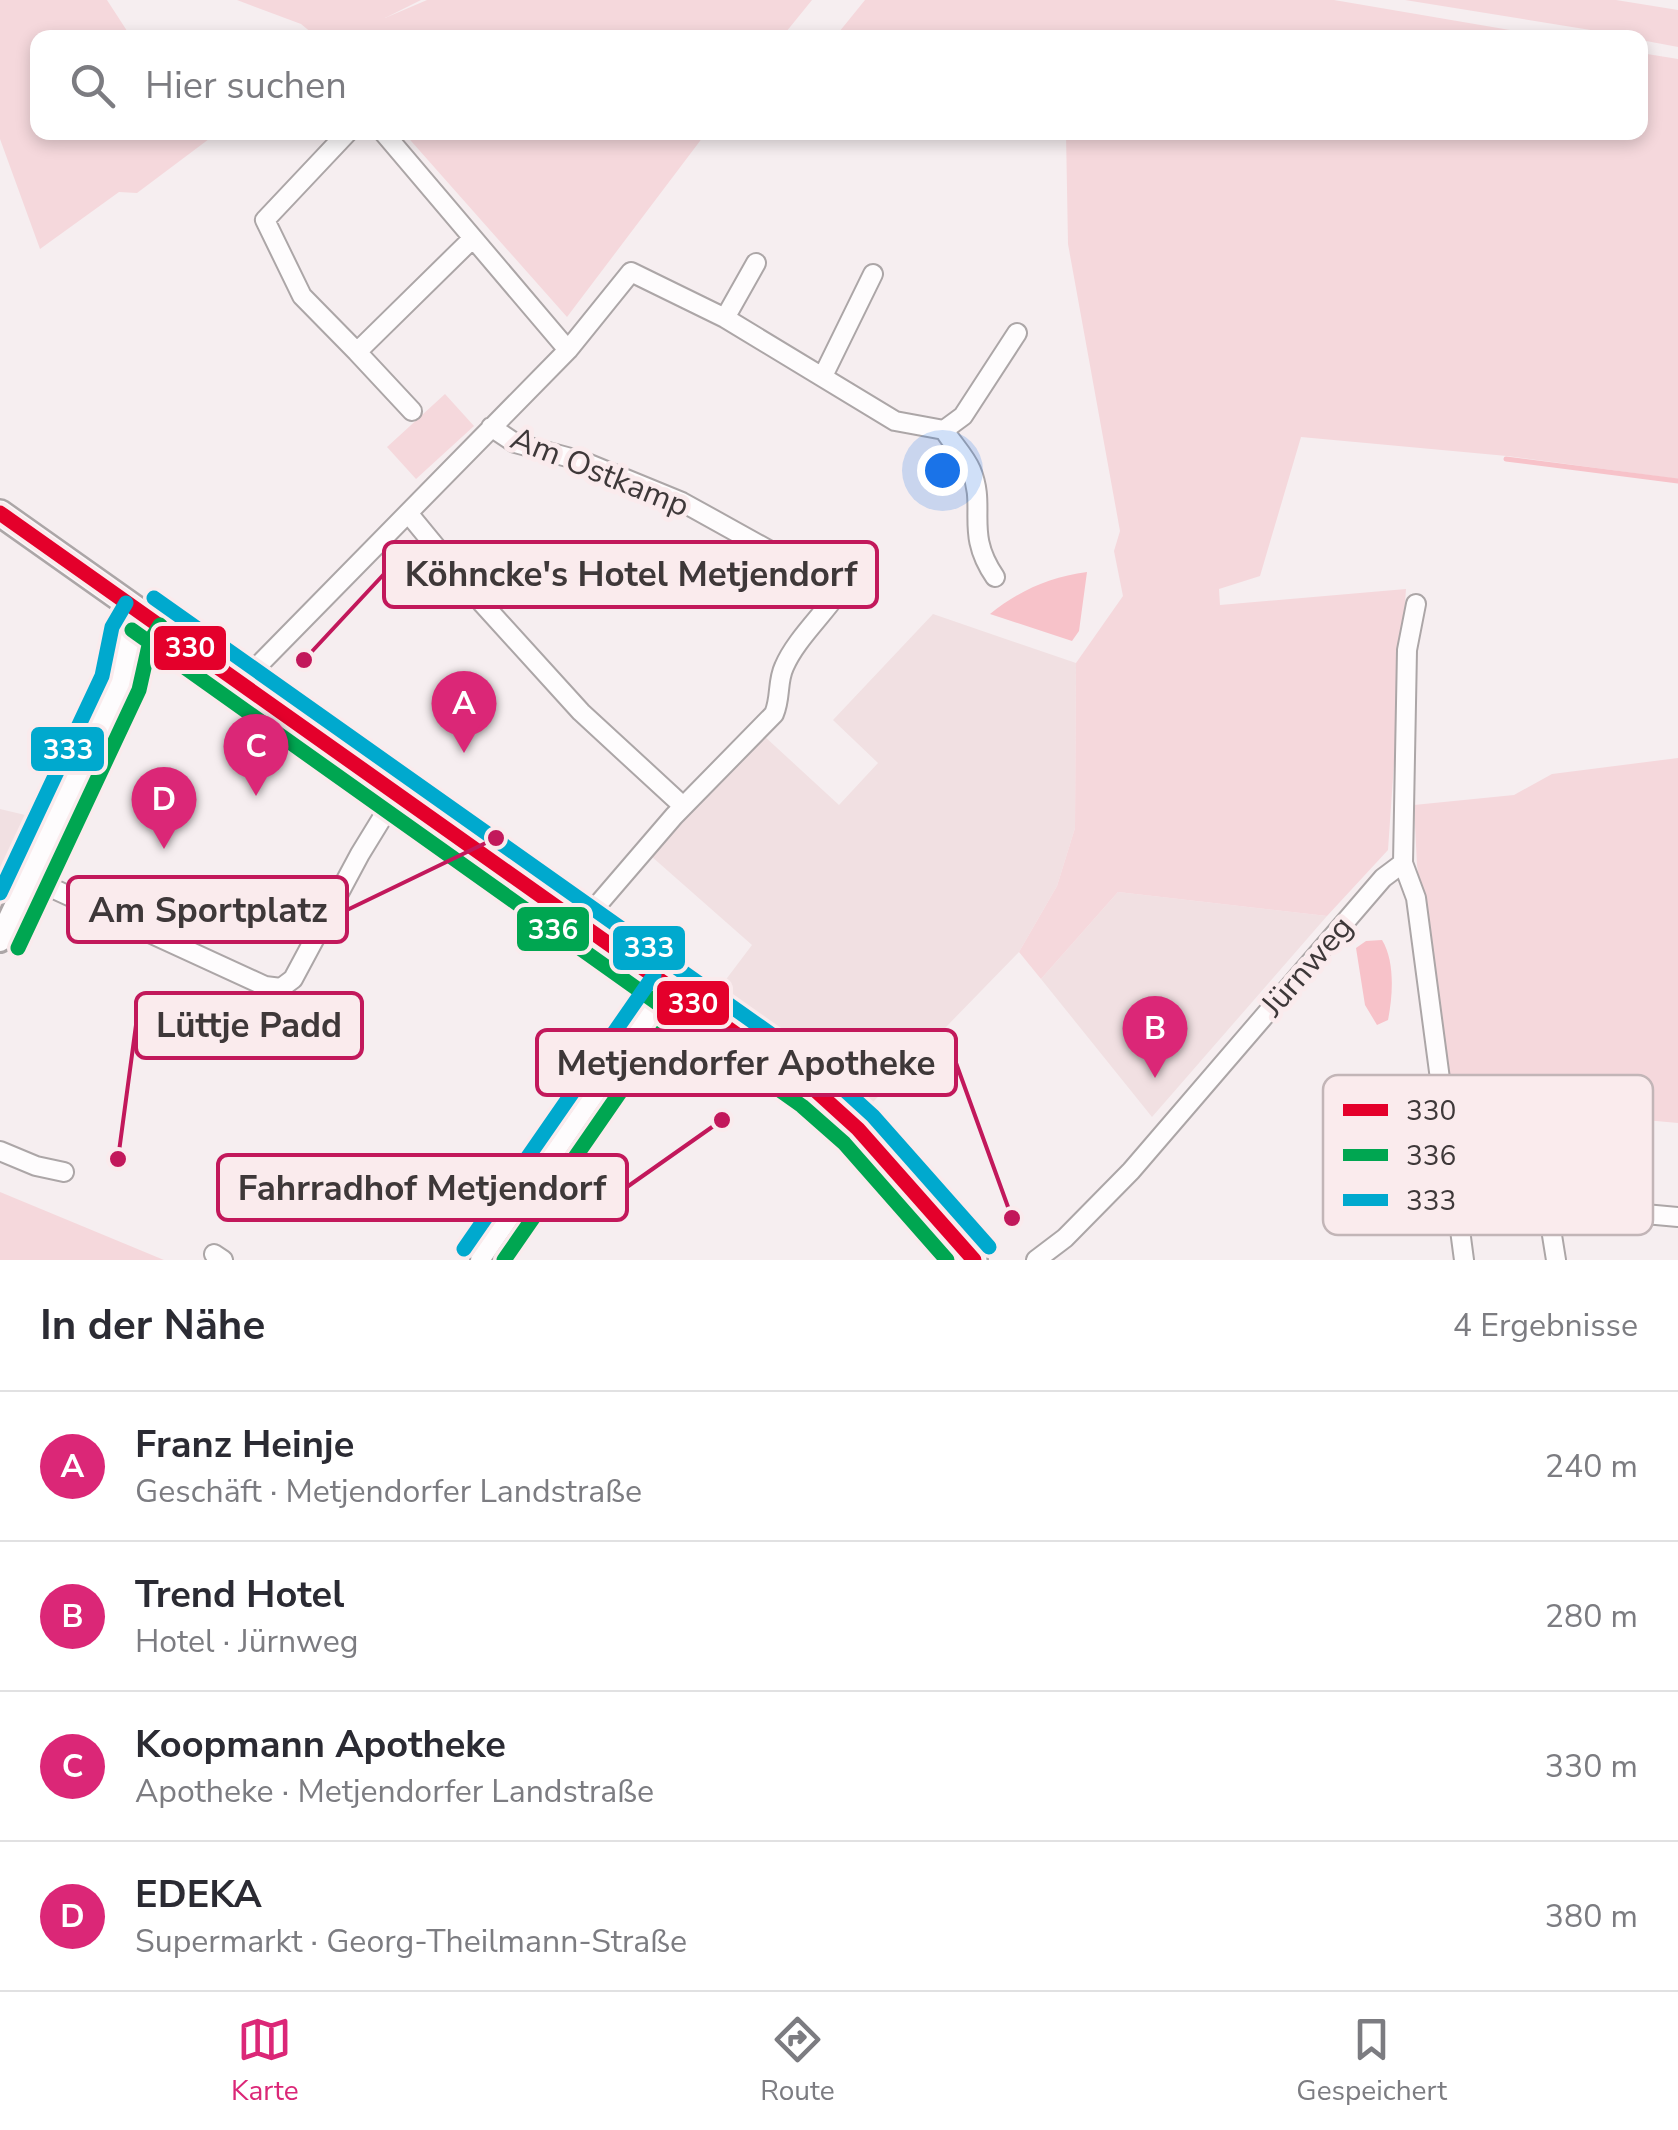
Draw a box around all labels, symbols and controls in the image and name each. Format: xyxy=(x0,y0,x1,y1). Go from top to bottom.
search box xyxy=(30,30,1648,140)
icon: search xyxy=(65,58,120,113)
text: Hier suchen xyxy=(145,60,347,111)
street label: Am Ostkamp xyxy=(504,417,696,527)
your location xyxy=(917,445,968,496)
callout: Köhncke's Hotel Metjendorf xyxy=(384,542,877,607)
text: Köhncke's Hotel Metjendorf xyxy=(405,551,859,598)
line badge: 330 xyxy=(152,624,228,672)
text: 330 xyxy=(165,629,215,667)
pin: A xyxy=(432,670,496,753)
pin: C xyxy=(224,714,288,796)
line badge: 333 xyxy=(29,725,106,773)
text: 333 xyxy=(43,731,93,769)
pin: D xyxy=(132,766,196,849)
callout: Am Sportplatz xyxy=(68,877,347,942)
text: Am Sportplatz xyxy=(89,887,327,934)
line badge: 336 xyxy=(515,905,591,953)
street label: Jürnweg xyxy=(1251,907,1363,1026)
text: 336 xyxy=(528,911,578,949)
line badge: 333 xyxy=(611,924,687,972)
text: 333 xyxy=(624,929,674,967)
line badge: 330 xyxy=(655,979,731,1027)
text: 330 xyxy=(668,985,718,1023)
callout: Lüttje Padd xyxy=(136,993,362,1058)
pin: B xyxy=(1122,996,1188,1078)
text: Lüttje Padd xyxy=(156,1002,342,1049)
callout: Metjendorfer Apotheke xyxy=(537,1030,956,1095)
text: Metjendorfer Apotheke xyxy=(557,1040,935,1087)
legend xyxy=(1323,1075,1653,1235)
text: 330 xyxy=(1406,1092,1456,1130)
text: 336 xyxy=(1406,1137,1456,1175)
callout: Fahrradhof Metjendorf xyxy=(218,1155,627,1220)
text: Fahrradhof Metjendorf xyxy=(238,1165,607,1212)
text: 333 xyxy=(1406,1182,1456,1220)
text: In der Nähe xyxy=(40,1297,265,1354)
text: 4 Ergebnisse xyxy=(1453,1304,1638,1347)
text: Franz Heinje xyxy=(135,1419,354,1470)
text: A xyxy=(61,1445,84,1488)
text: 240 m xyxy=(1545,1445,1638,1488)
text: Geschäft · Metjendorfer Landstraße xyxy=(135,1470,642,1513)
text: Trend Hotel xyxy=(135,1569,344,1620)
text: B xyxy=(61,1595,84,1638)
text: 280 m xyxy=(1545,1595,1638,1638)
text: Hotel · Jürnweg xyxy=(135,1620,359,1663)
text: Koopmann Apotheke xyxy=(135,1719,506,1770)
text: C xyxy=(62,1745,83,1788)
text: 330 m xyxy=(1545,1745,1638,1788)
text: Apotheke · Metjendorfer Landstraße xyxy=(135,1770,654,1813)
text: EDEKA xyxy=(135,1869,262,1920)
text: D xyxy=(60,1895,85,1938)
text: 380 m xyxy=(1545,1895,1638,1938)
text: Supermarkt · Georg-Theilmann-Straße xyxy=(135,1920,687,1963)
tab: Karte xyxy=(231,2012,299,2110)
tab: Route xyxy=(760,2012,835,2110)
tab: Gespeichert xyxy=(1296,2012,1447,2110)

